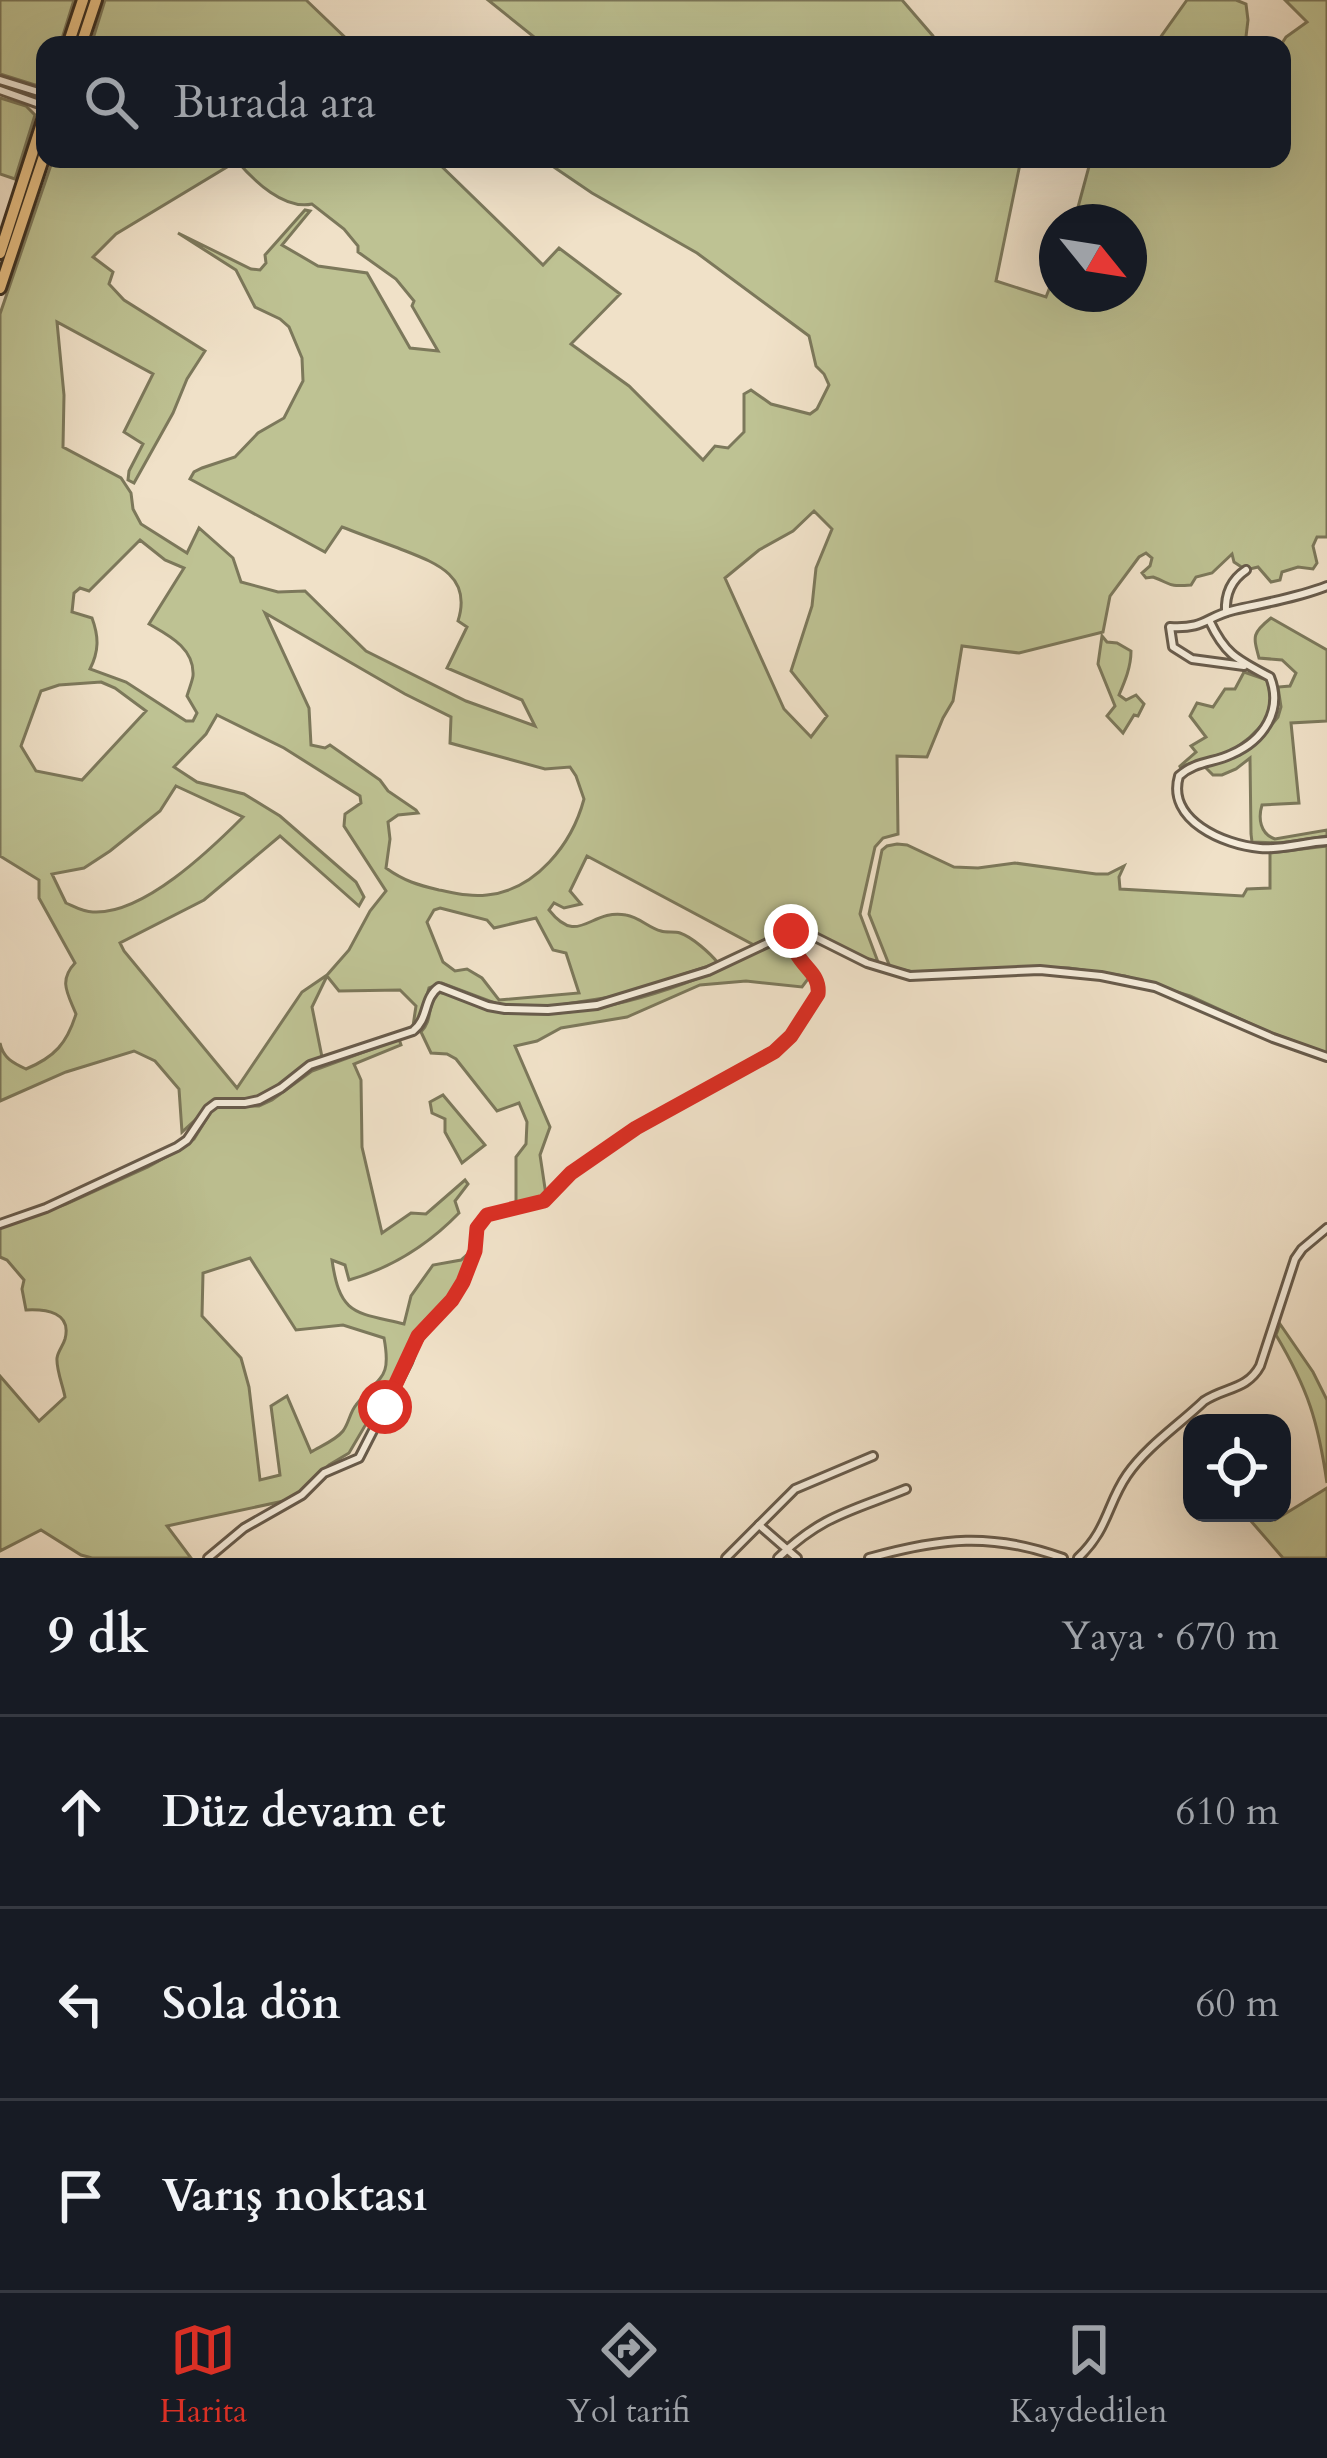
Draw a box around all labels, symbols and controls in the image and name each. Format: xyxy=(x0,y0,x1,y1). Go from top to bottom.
search box xyxy=(36,36,1291,168)
icon: search xyxy=(78,69,144,135)
text: Burada ara xyxy=(174,72,376,133)
north arrow xyxy=(1039,204,1147,312)
route end xyxy=(764,904,818,958)
route start xyxy=(358,1380,412,1434)
map controls xyxy=(1183,1414,1291,1522)
button: locate xyxy=(1183,1414,1291,1522)
text: 9 dk xyxy=(48,1601,149,1671)
text: Yaya · 670 m xyxy=(1061,1610,1279,1663)
icon: ahead xyxy=(48,1779,114,1845)
text: Düz devam et xyxy=(162,1781,446,1842)
text: 610 m xyxy=(1176,1785,1279,1838)
icon: left xyxy=(48,1971,114,2037)
text: Sola dön xyxy=(162,1973,341,2034)
text: 60 m xyxy=(1196,1977,1279,2030)
icon: arrive xyxy=(48,2163,114,2229)
text: Varış noktası xyxy=(162,2165,428,2226)
tab: Harita xyxy=(160,2317,247,2434)
tab: Yol tarifi xyxy=(566,2317,691,2434)
tab: Kaydedilen xyxy=(1010,2317,1167,2434)

